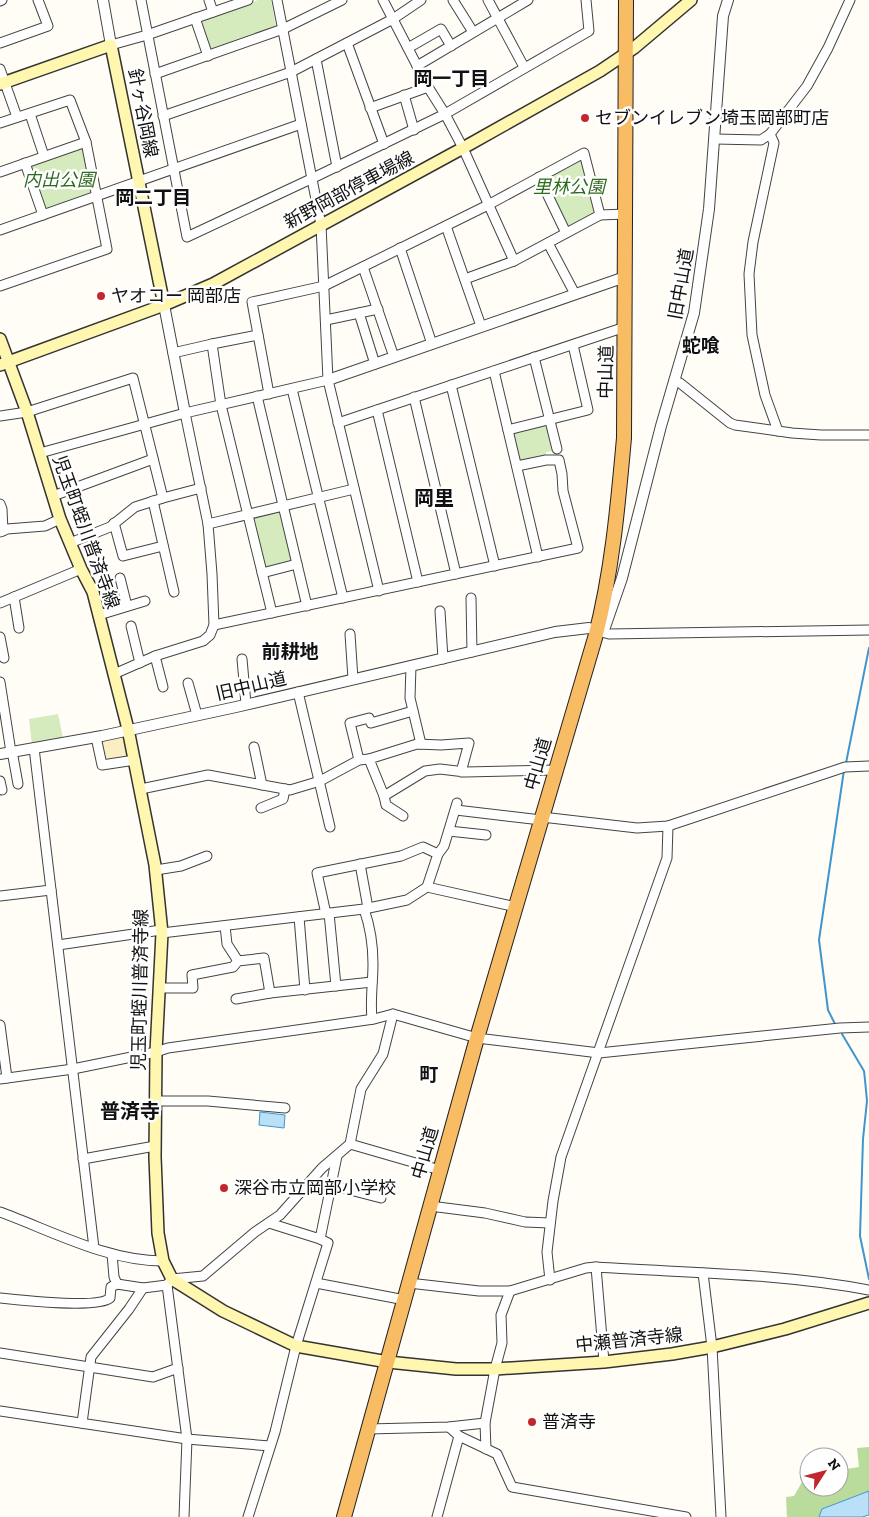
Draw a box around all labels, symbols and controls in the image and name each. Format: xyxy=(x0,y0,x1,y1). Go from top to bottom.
street label: 針ヶ谷岡線 xyxy=(124,67,162,159)
district label: 岡一丁目 xyxy=(413,67,489,90)
place label: セブンイレブン埼玉岡部町店 xyxy=(595,107,829,129)
marker: セブンイレブン埼玉岡部町店 xyxy=(579,112,591,124)
street label: 新野岡部停車場線 xyxy=(280,146,418,234)
park label: 内出公園 xyxy=(23,169,98,191)
park label: 里林公園 xyxy=(533,176,608,198)
district label: 岡二丁目 xyxy=(115,186,191,209)
street label: 旧中山道 xyxy=(664,247,698,321)
place label: ヤオコー 岡部店 xyxy=(111,285,241,307)
marker: ヤオコー 岡部店 xyxy=(95,290,107,302)
district label: 蛇喰 xyxy=(682,334,720,357)
street label: 中山道 xyxy=(595,345,617,399)
street label: 児玉町蛭川普済寺線 xyxy=(48,452,124,612)
district label: 岡里 xyxy=(414,486,454,510)
district label: 前耕地 xyxy=(261,640,319,663)
street label: 旧中山道 xyxy=(213,667,289,705)
street label: 中山道 xyxy=(520,735,556,793)
street label: 児玉町蛭川普済寺線 xyxy=(128,909,152,1071)
district label: 町 xyxy=(419,1063,439,1086)
district label: 普済寺 xyxy=(100,1099,160,1123)
street label: 中山道 xyxy=(407,1124,443,1182)
place label: 深谷市立岡部小学校 xyxy=(234,1177,396,1199)
marker: 深谷市立岡部小学校 xyxy=(218,1182,230,1194)
street label: 中瀬普済寺線 xyxy=(574,1323,684,1357)
place label: 普済寺 xyxy=(542,1411,596,1433)
marker: 普済寺 xyxy=(526,1416,538,1428)
north arrow xyxy=(799,1447,849,1497)
text: N xyxy=(824,1455,844,1474)

